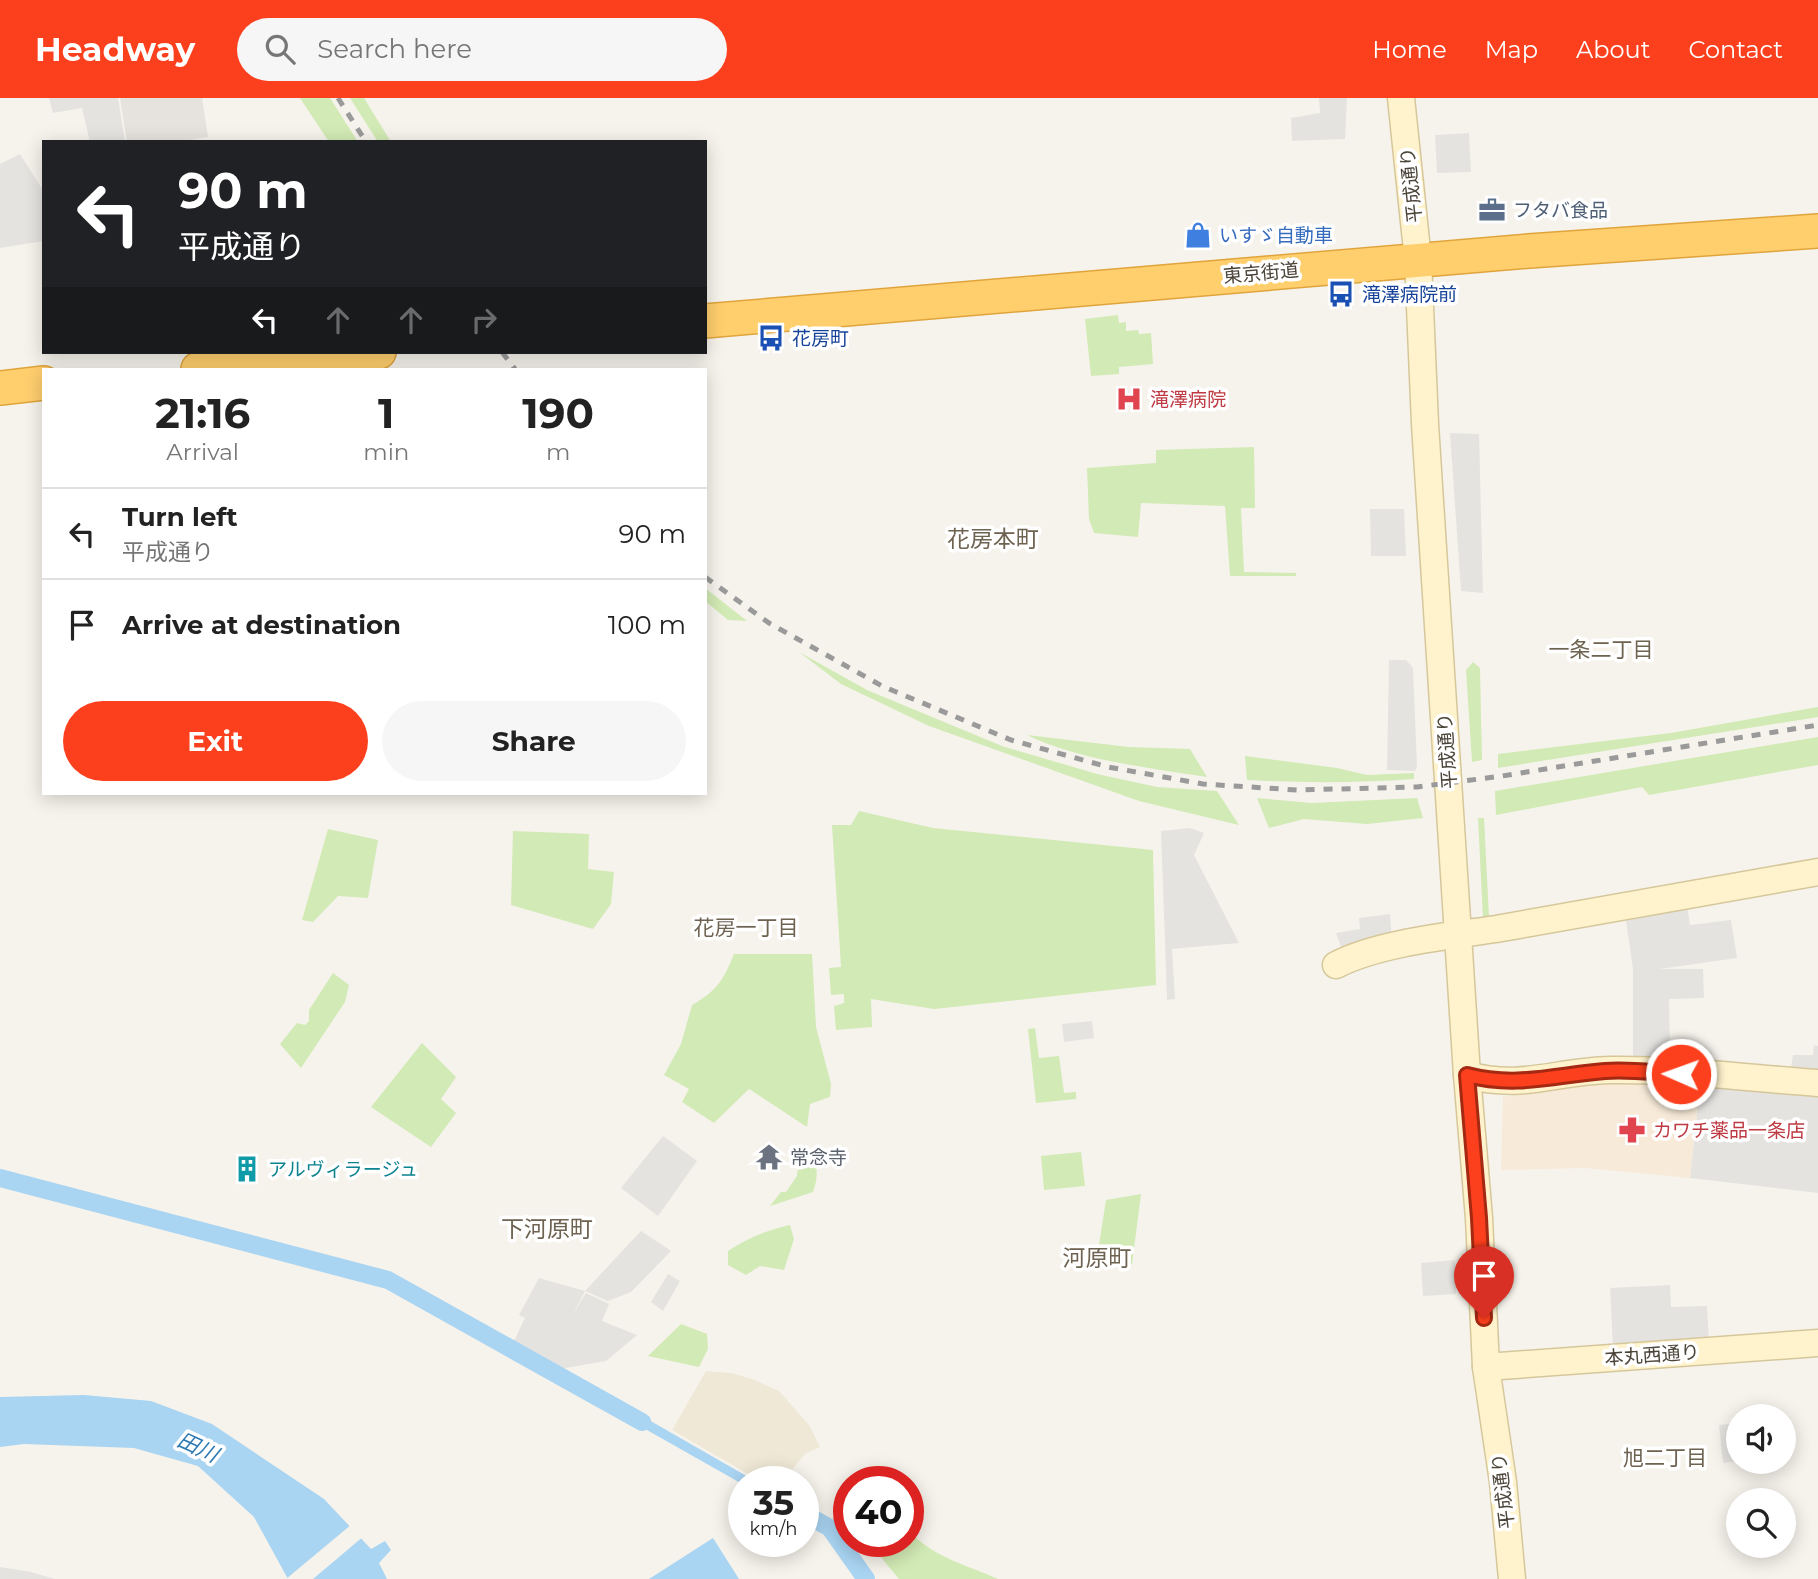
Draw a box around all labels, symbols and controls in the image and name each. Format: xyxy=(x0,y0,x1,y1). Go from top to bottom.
search box xyxy=(237,18,727,81)
text: Headway xyxy=(35,29,195,69)
icon: search xyxy=(261,30,299,68)
text: Search here xyxy=(317,33,472,65)
text: Home xyxy=(1372,35,1447,64)
text: Map xyxy=(1485,35,1538,64)
text: About xyxy=(1576,35,1650,64)
text: Contact xyxy=(1688,35,1783,64)
street label: 平成通り xyxy=(1396,146,1426,224)
text: 90 m xyxy=(178,161,308,220)
icon: left xyxy=(63,168,154,259)
office icon: フタバ食品 xyxy=(1477,195,1507,225)
place label: フタバ食品 xyxy=(1513,199,1608,222)
shop icon: いすゞ自動車 xyxy=(1183,220,1213,250)
place label: いすゞ自動車 xyxy=(1219,224,1333,247)
text: 平成通り xyxy=(178,227,306,266)
street label: 東京街道 xyxy=(1222,258,1300,288)
bus stop icon: 滝澤病院前 xyxy=(1326,279,1356,309)
place label: 滝澤病院前 xyxy=(1362,283,1457,306)
icon: left xyxy=(246,301,284,339)
icon: ahead xyxy=(319,301,357,339)
icon: ahead xyxy=(392,301,430,339)
icon: right xyxy=(465,301,503,339)
bus stop icon: 花房町 xyxy=(756,323,786,353)
place label: 花房町 xyxy=(792,327,849,350)
hospital icon: 滝澤病院 xyxy=(1114,384,1144,414)
text: 21:16 xyxy=(155,387,250,439)
text: 1 xyxy=(378,387,395,439)
text: 190 xyxy=(522,387,594,439)
place label: 滝澤病院 xyxy=(1150,388,1226,411)
text: Arrival xyxy=(166,438,239,466)
text: min xyxy=(363,438,409,466)
text: m xyxy=(546,438,570,466)
text: Turn left xyxy=(122,501,238,533)
icon: left xyxy=(63,515,101,553)
text: 90 m xyxy=(619,518,686,550)
district label: 花房本町 xyxy=(947,525,1039,553)
text: 平成通り xyxy=(122,538,214,566)
icon: arrive xyxy=(63,606,101,644)
text: Arrive at destination xyxy=(122,609,401,641)
text: 100 m xyxy=(608,609,686,641)
district label: 一条二丁目 xyxy=(1549,637,1654,662)
button: Exit xyxy=(63,701,368,781)
button: Share xyxy=(382,701,686,781)
street label: 平成通り xyxy=(1433,712,1461,790)
district label: 花房一丁目 xyxy=(694,915,799,940)
position arrow xyxy=(1644,1037,1718,1111)
pharmacy icon: カワチ薬品一条店 xyxy=(1617,1115,1647,1145)
place label: カワチ薬品一条店 xyxy=(1653,1119,1805,1142)
temple icon: 常念寺 xyxy=(754,1142,784,1172)
place label: 常念寺 xyxy=(790,1146,847,1169)
building icon: アルヴィラージュ xyxy=(232,1154,262,1184)
place label: アルヴィラージュ xyxy=(268,1158,418,1181)
district label: 下河原町 xyxy=(501,1215,593,1243)
district label: 河原町 xyxy=(1063,1244,1132,1272)
pin xyxy=(1454,1246,1514,1318)
icon: arrive xyxy=(1465,1257,1503,1295)
street label: 本丸西通り xyxy=(1604,1340,1700,1370)
map controls xyxy=(1726,1404,1796,1558)
button: sound xyxy=(1726,1404,1796,1474)
water label: 田川 xyxy=(174,1427,224,1468)
district label: 旭二丁目 xyxy=(1623,1445,1707,1470)
street label: 平成通り xyxy=(1487,1452,1519,1530)
speed limit sign: 40 xyxy=(833,1466,924,1557)
text: 35 xyxy=(753,1481,794,1524)
button: search xyxy=(1726,1488,1796,1558)
text: km/h xyxy=(749,1518,798,1540)

